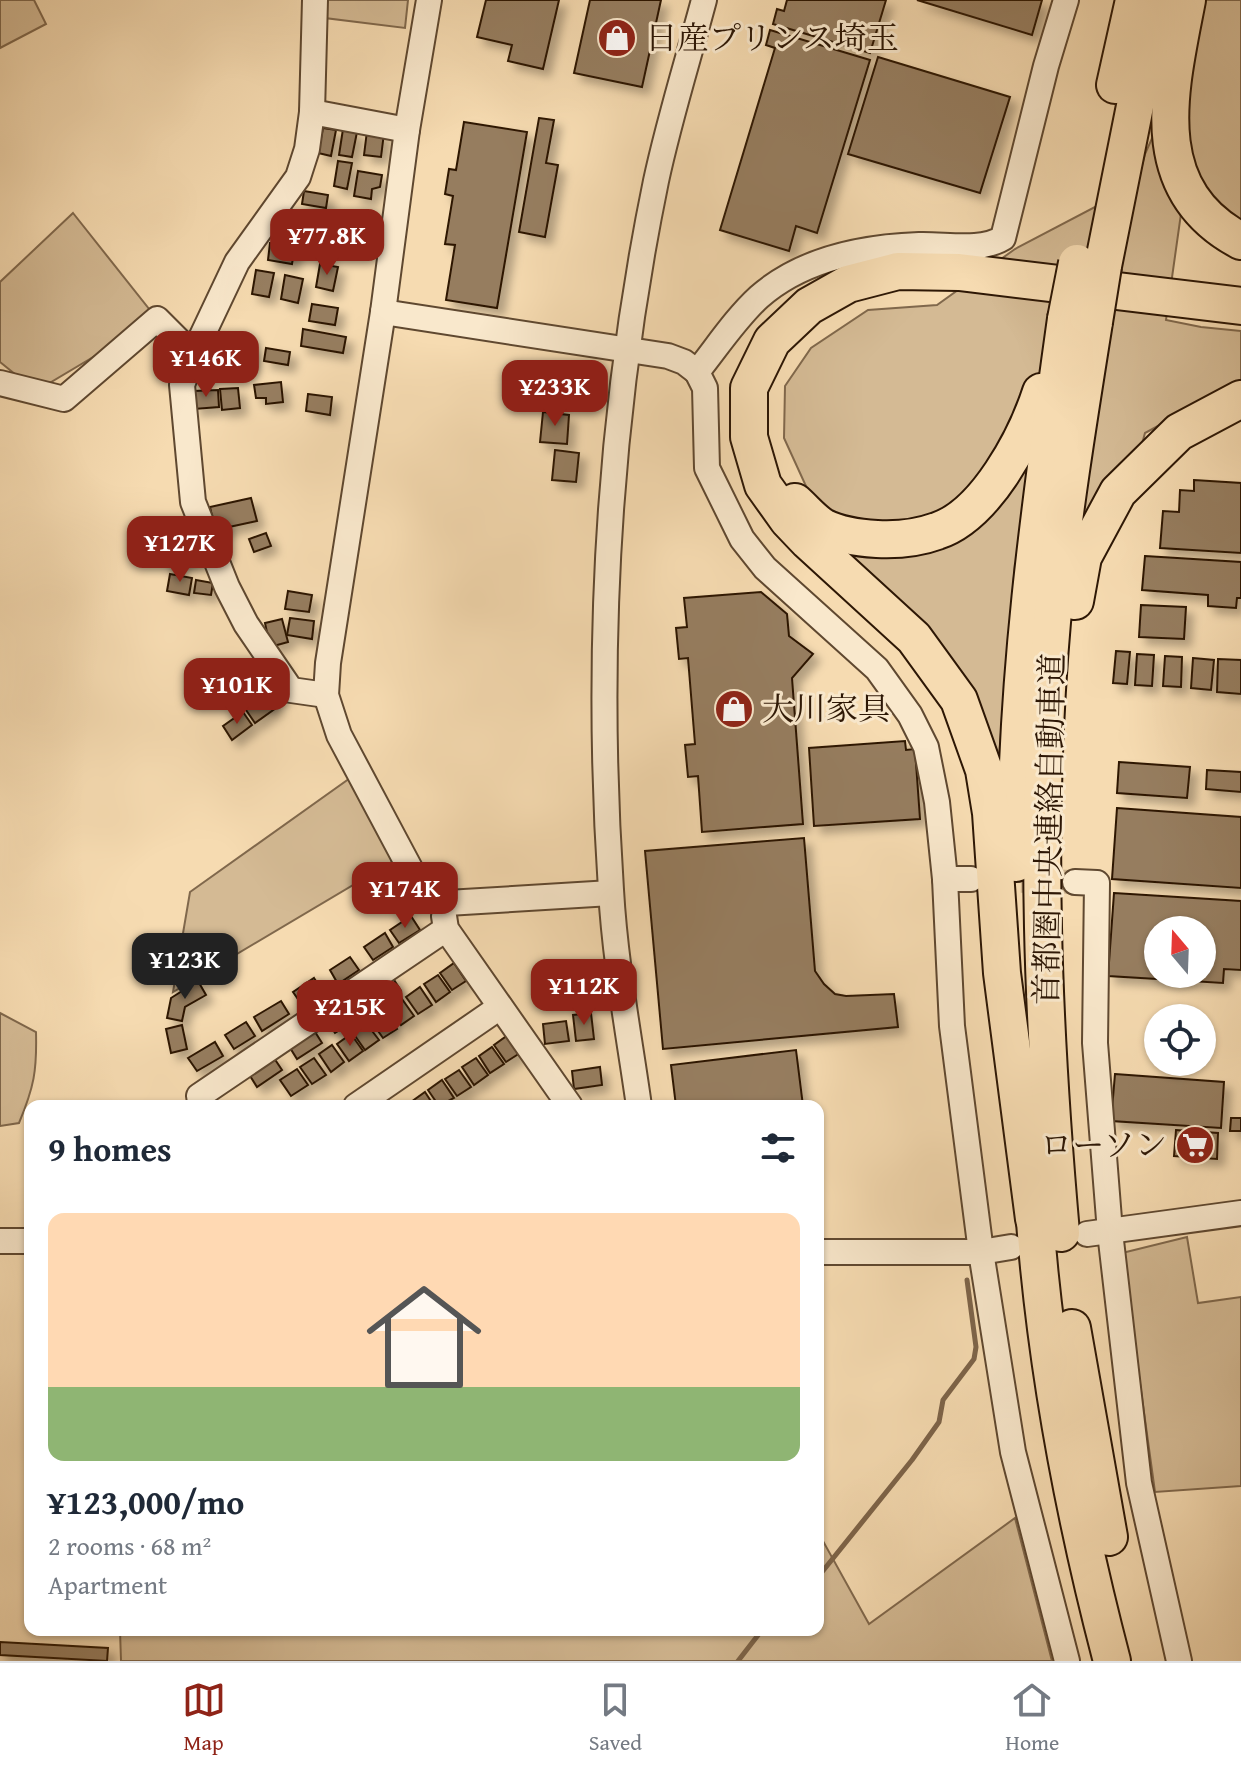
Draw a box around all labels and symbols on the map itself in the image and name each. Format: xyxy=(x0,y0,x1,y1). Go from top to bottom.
place label: 日産プリンス埼玉 xyxy=(645,14,899,61)
shop icon: 日産プリンス埼玉 xyxy=(596,17,638,59)
pin: ¥77.8K xyxy=(262,209,392,277)
pin: ¥146K xyxy=(150,331,262,399)
pin: ¥233K xyxy=(499,360,611,428)
pin: ¥127K xyxy=(124,516,236,584)
street label: 首都圏中央連絡自動車道 xyxy=(1022,653,1075,1005)
pin: ¥101K xyxy=(181,658,293,726)
place label: 大川家具 xyxy=(762,685,890,732)
shop icon: 大川家具 xyxy=(713,688,755,730)
pin: ¥174K xyxy=(349,862,461,930)
north arrow xyxy=(1144,916,1216,988)
pin: ¥123K xyxy=(129,933,241,1001)
pin: ¥112K xyxy=(528,959,640,1027)
pin: ¥215K xyxy=(294,980,406,1048)
place label: ローソン xyxy=(1040,1121,1167,1168)
supermarket icon: ローソン xyxy=(1174,1124,1216,1166)

